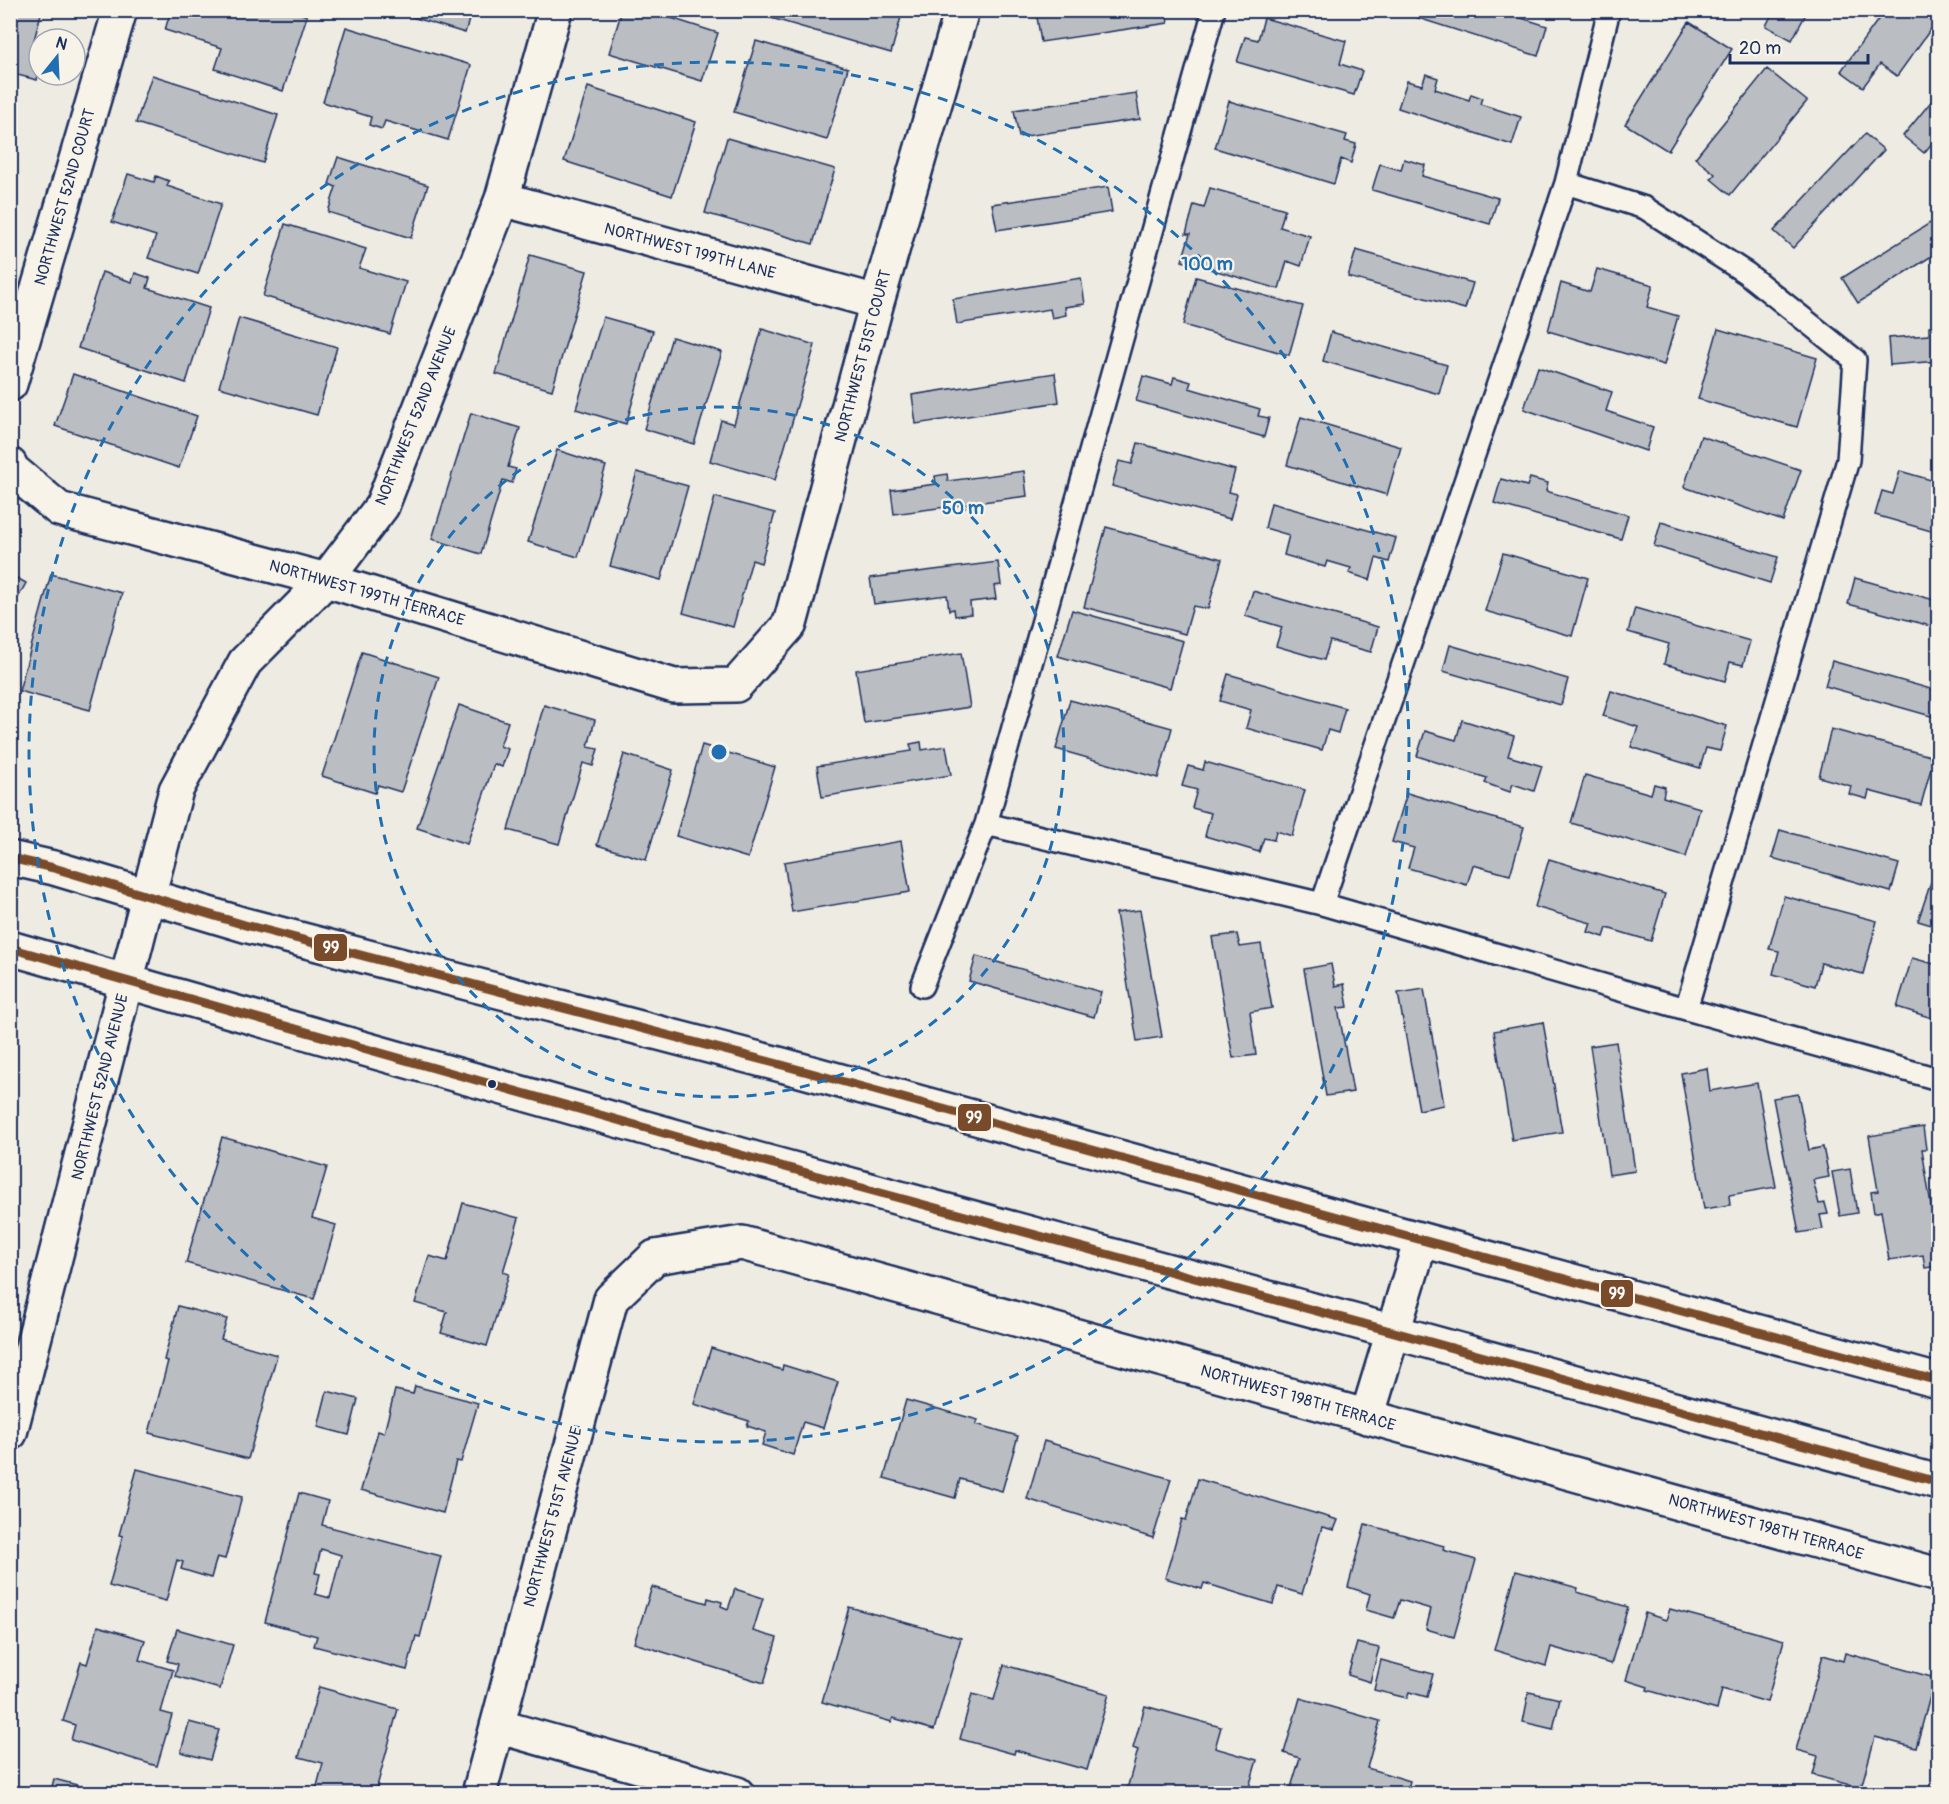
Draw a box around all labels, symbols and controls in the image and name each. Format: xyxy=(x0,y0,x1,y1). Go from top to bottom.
north arrow xyxy=(27,27,87,87)
scale bar xyxy=(1730,27,1868,65)
text: N xyxy=(53,33,70,55)
text: 20 m xyxy=(1739,37,1781,60)
street label: NORTHWEST 52ND COURT xyxy=(30,106,100,288)
street label: NORTHWEST 199TH LANE xyxy=(602,218,778,284)
text: 100 m xyxy=(1181,253,1233,276)
street label: NORTHWEST 51ST COURT xyxy=(830,268,896,444)
street label: NORTHWEST 52ND AVENUE xyxy=(371,324,461,508)
text: 50 m xyxy=(942,497,984,520)
street label: NORTHWEST 199TH TERRACE xyxy=(267,555,467,631)
centre of rings xyxy=(709,742,729,762)
line badge: 99 xyxy=(313,933,348,962)
text: 99 xyxy=(323,938,339,958)
street label: NORTHWEST 52ND AVENUE xyxy=(67,992,133,1182)
unlabelled marker xyxy=(486,1078,498,1090)
line badge: 99 xyxy=(957,1103,992,1132)
text: 99 xyxy=(966,1108,982,1128)
line badge: 99 xyxy=(1600,1279,1634,1308)
text: 99 xyxy=(1609,1284,1625,1304)
street label: NORTHWEST 198TH TERRACE xyxy=(1198,1361,1398,1435)
street label: NORTHWEST 51ST AVENUE xyxy=(519,1425,587,1609)
street label: NORTHWEST 198TH TERRACE xyxy=(1666,1490,1866,1564)

